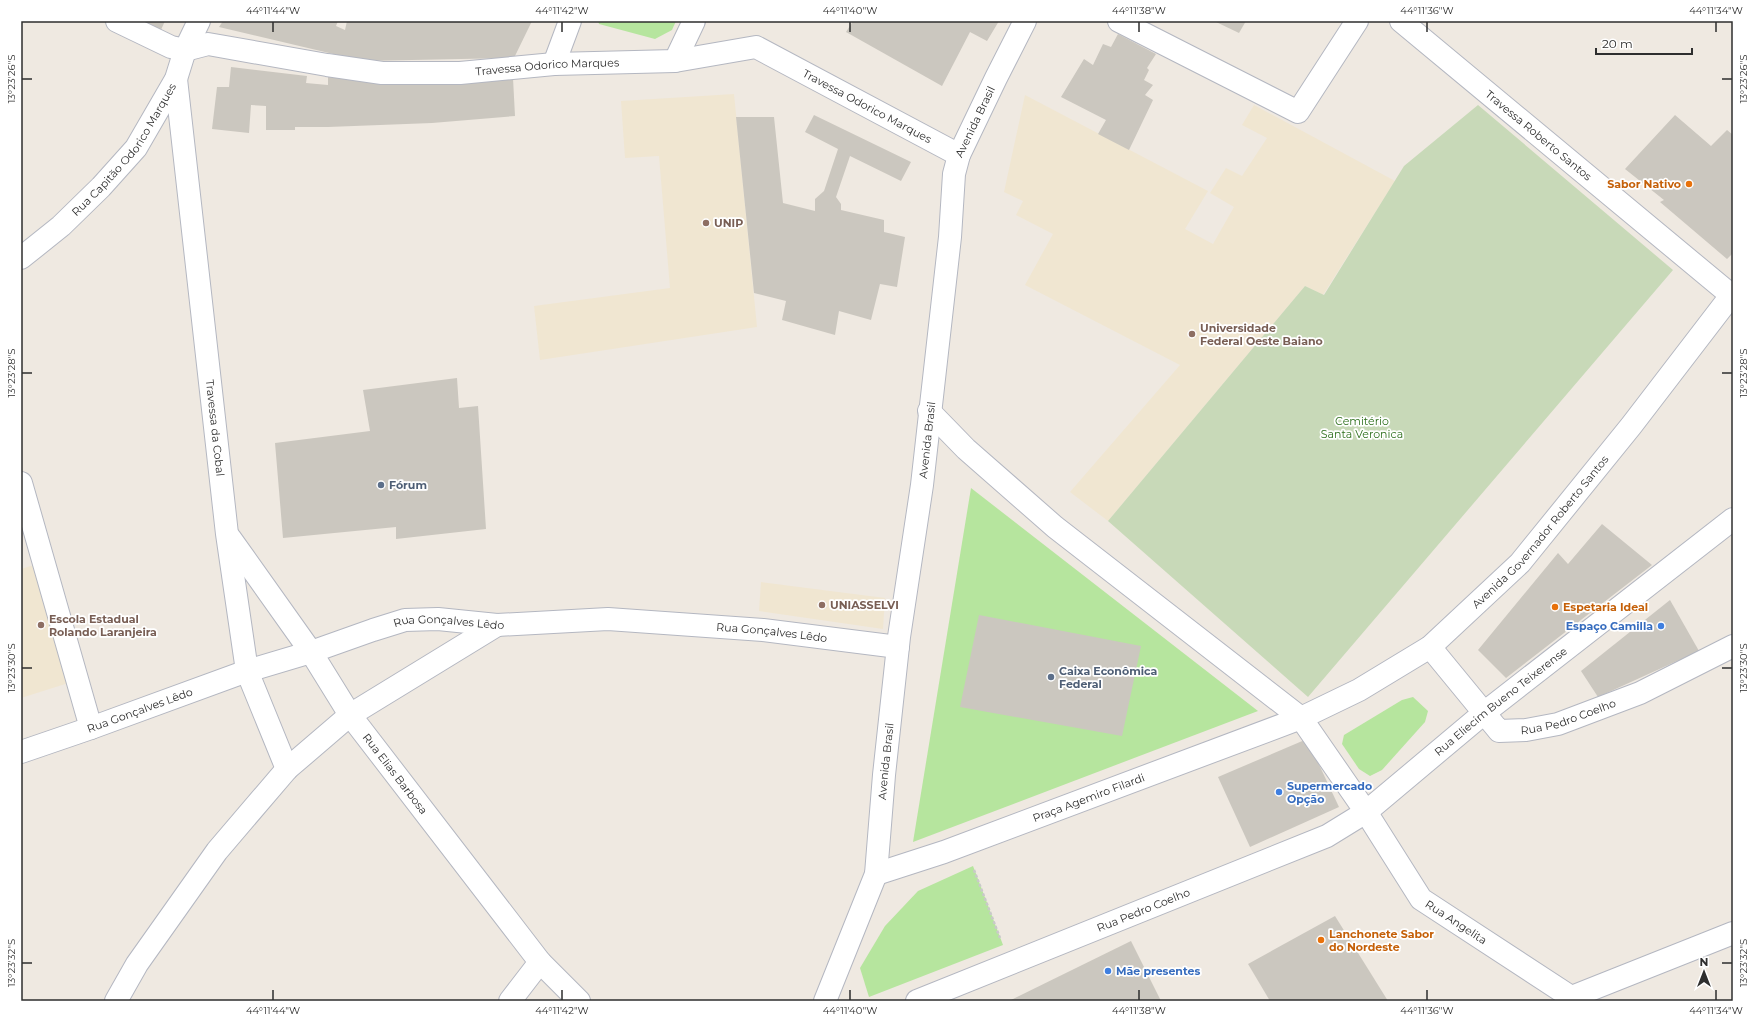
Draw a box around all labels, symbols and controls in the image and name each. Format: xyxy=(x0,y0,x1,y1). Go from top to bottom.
text: 44°11'44"W xyxy=(246,4,300,17)
text: 44°11'42"W xyxy=(535,4,589,17)
text: 44°11'40"W xyxy=(823,4,877,17)
text: 44°11'38"W xyxy=(1112,4,1166,17)
text: 44°11'36"W xyxy=(1400,4,1454,17)
text: 44°11'34"W xyxy=(1689,4,1743,17)
scale bar xyxy=(1596,30,1692,56)
text: 20 m xyxy=(1602,36,1633,51)
text: 13°23'26"S xyxy=(5,55,18,103)
street label: Travessa Odorico Marques xyxy=(475,55,620,78)
text: 13°23'26"S xyxy=(1737,55,1750,103)
street label: Travessa Odorico Marques xyxy=(800,66,935,146)
street label: Rua Capitão Odorico Marques xyxy=(69,80,179,219)
street label: Avenida Brasil xyxy=(952,84,998,160)
street label: Travessa Roberto Santos xyxy=(1483,87,1595,184)
place label: Sabor Nativo xyxy=(1607,177,1681,191)
marker: Sabor Nativo xyxy=(1684,179,1694,189)
place label: UNIP xyxy=(714,216,743,230)
marker: UNIP xyxy=(701,218,711,228)
place label: Universidade Federal Oeste Baiano xyxy=(1200,321,1323,348)
marker: Universidade Federal Oeste Baiano xyxy=(1187,329,1197,339)
text: 13°23'28"S xyxy=(5,348,18,398)
text: 13°23'28"S xyxy=(1737,348,1750,398)
street label: Travessa da Cobal xyxy=(203,379,227,477)
street label: Avenida Brasil xyxy=(916,401,938,479)
park label: Cemitério Santa Veronica xyxy=(1321,414,1403,441)
street label: Avenida Governador Roberto Santos xyxy=(1469,452,1612,611)
place label: Fórum xyxy=(389,478,427,492)
marker: Fórum xyxy=(376,480,386,490)
place label: UNIASSELVI xyxy=(830,598,899,612)
marker: UNIASSELVI xyxy=(817,600,827,610)
place label: Espetaria Ideal xyxy=(1563,600,1648,614)
marker: Espetaria Ideal xyxy=(1550,602,1560,612)
place label: Escola Estadual Rolando Laranjeira xyxy=(49,612,157,639)
street label: Rua Gonçalves Lêdo xyxy=(392,612,505,632)
place label: Espaço Camilla xyxy=(1566,619,1653,633)
marker: Escola Estadual Rolando Laranjeira xyxy=(36,620,46,630)
street label: Rua Gonçalves Lêdo xyxy=(716,620,828,645)
marker: Espaço Camilla xyxy=(1656,621,1666,631)
text: 13°23'30"S xyxy=(5,643,18,693)
text: 13°23'30"S xyxy=(1737,643,1750,693)
street label: Rua Eliecim Bueno Teixerense xyxy=(1431,644,1570,759)
place label: Caixa Econômica Federal xyxy=(1059,664,1158,691)
marker: Caixa Econômica Federal xyxy=(1046,672,1056,682)
street label: Rua Gonçalves Lêdo xyxy=(85,684,195,736)
street label: Rua Pedro Coelho xyxy=(1520,696,1618,737)
street label: Avenida Brasil xyxy=(875,722,897,800)
street label: Rua Elias Barbosa xyxy=(360,731,431,817)
street label: Praça Agemiro Filardi xyxy=(1031,770,1147,825)
place label: Supermercado Opção xyxy=(1287,779,1372,806)
marker: Supermercado Opção xyxy=(1274,787,1284,797)
street label: Rua Pedro Coelho xyxy=(1095,885,1192,935)
street label: Rua Angelita xyxy=(1423,897,1490,947)
place label: Lanchonete Sabor do Nordeste xyxy=(1329,927,1434,954)
marker: Lanchonete Sabor do Nordeste xyxy=(1316,935,1326,945)
text: 13°23'32"S xyxy=(5,939,18,987)
text: 13°23'32"S xyxy=(1737,939,1750,987)
north arrow xyxy=(1684,952,1724,992)
text: N xyxy=(1700,955,1708,969)
place label: Mãe presentes xyxy=(1116,964,1200,978)
marker: Mãe presentes xyxy=(1103,966,1113,976)
text: 44°11'44"W xyxy=(246,1004,300,1017)
text: 44°11'42"W xyxy=(535,1004,589,1017)
text: 44°11'40"W xyxy=(823,1004,877,1017)
text: 44°11'38"W xyxy=(1112,1004,1166,1017)
text: 44°11'36"W xyxy=(1400,1004,1454,1017)
text: 44°11'34"W xyxy=(1689,1004,1743,1017)

